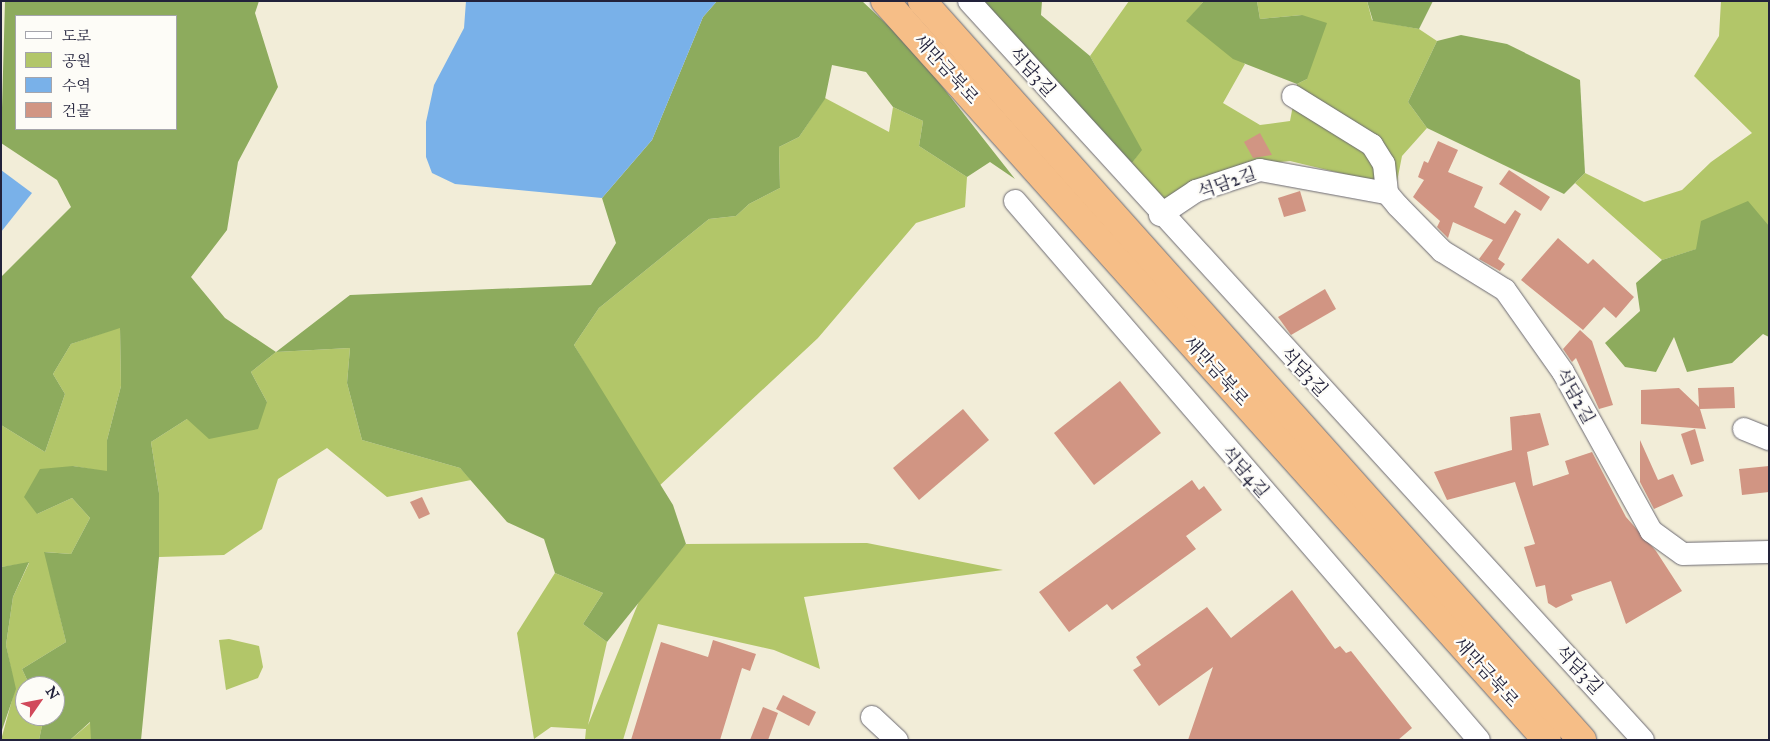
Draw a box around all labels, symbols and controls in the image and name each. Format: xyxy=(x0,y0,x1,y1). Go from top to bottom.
legend xyxy=(15,15,178,130)
text: 도로 xyxy=(62,27,91,45)
street label: 새만금북로 xyxy=(909,29,983,109)
street label: 석담3길 xyxy=(1004,43,1060,101)
text: 공원 xyxy=(62,52,91,70)
text: 수역 xyxy=(62,77,91,95)
text: 건물 xyxy=(62,102,91,120)
street label: 석담2길 xyxy=(1195,163,1259,203)
street label: 새만금북로 xyxy=(1179,331,1253,411)
street label: 석담3길 xyxy=(1276,343,1332,401)
street label: 석담2길 xyxy=(1551,364,1599,428)
street label: 석담4길 xyxy=(1216,441,1274,503)
street label: 새만금북로 xyxy=(1449,632,1523,712)
street label: 석담3길 xyxy=(1551,641,1607,699)
north arrow xyxy=(15,676,65,726)
text: N xyxy=(42,683,63,703)

